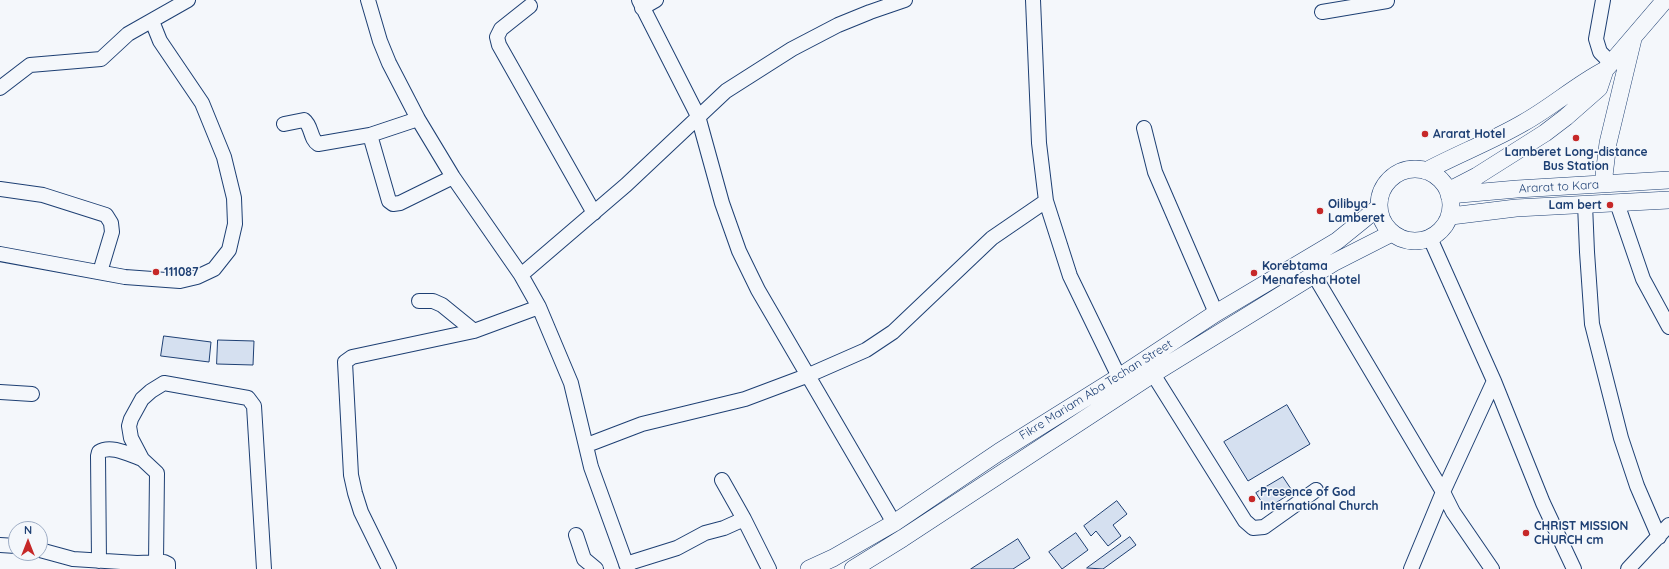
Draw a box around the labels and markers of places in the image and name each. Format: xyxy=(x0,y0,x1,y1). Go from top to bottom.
place label: Ararat Hotel xyxy=(1433,127,1505,141)
marker: Ararat Hotel xyxy=(1420,129,1430,139)
marker: Lamberet Long-distance Bus Station xyxy=(1571,133,1581,143)
place label: Lamberet Long-distance Bus Station xyxy=(1504,145,1648,173)
place label: Oilibya - Lamberet xyxy=(1328,197,1385,225)
place label: Lam bert xyxy=(1549,198,1602,212)
marker: Lam bert xyxy=(1605,200,1615,210)
marker: Oilibya - Lamberet xyxy=(1315,206,1325,216)
place label: Korebtama Menafesha Hotel xyxy=(1262,259,1361,287)
place label: 111087 xyxy=(164,265,199,279)
marker: 111087 xyxy=(151,267,161,277)
marker: Korebtama Menafesha Hotel xyxy=(1249,268,1259,278)
place label: Presence of God International Church xyxy=(1260,485,1379,513)
marker: Presence of God International Church xyxy=(1247,494,1257,504)
place label: CHRIST MISSION CHURCH cm xyxy=(1534,519,1628,547)
marker: CHRIST MISSION CHURCH cm xyxy=(1521,528,1531,538)

